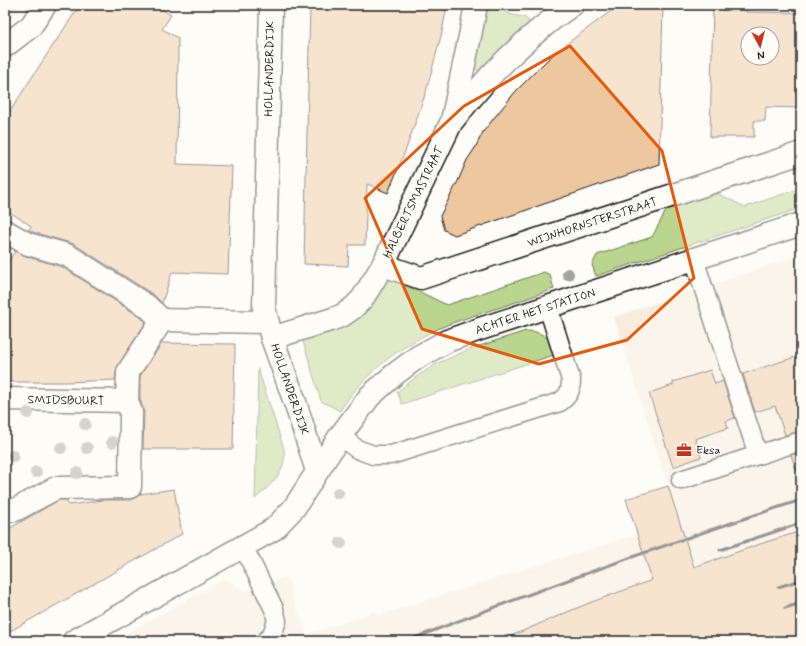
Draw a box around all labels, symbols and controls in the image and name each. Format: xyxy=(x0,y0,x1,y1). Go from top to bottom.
street label: HOLLANDERDIJK xyxy=(261,21,279,117)
north arrow xyxy=(740,26,780,66)
text: N xyxy=(757,48,766,62)
street label: HALBERTSMASTRAAT xyxy=(380,143,448,261)
street label: WIJNHORNSTERSTRAAT xyxy=(525,194,659,252)
street label: ACHTER HET STATION xyxy=(473,285,597,339)
street label: HOLLANDERDIJK xyxy=(266,342,312,437)
street label: SMIDSBUURT xyxy=(27,392,105,410)
office icon: Eksa xyxy=(675,441,693,459)
place label: Eksa xyxy=(696,443,720,459)

